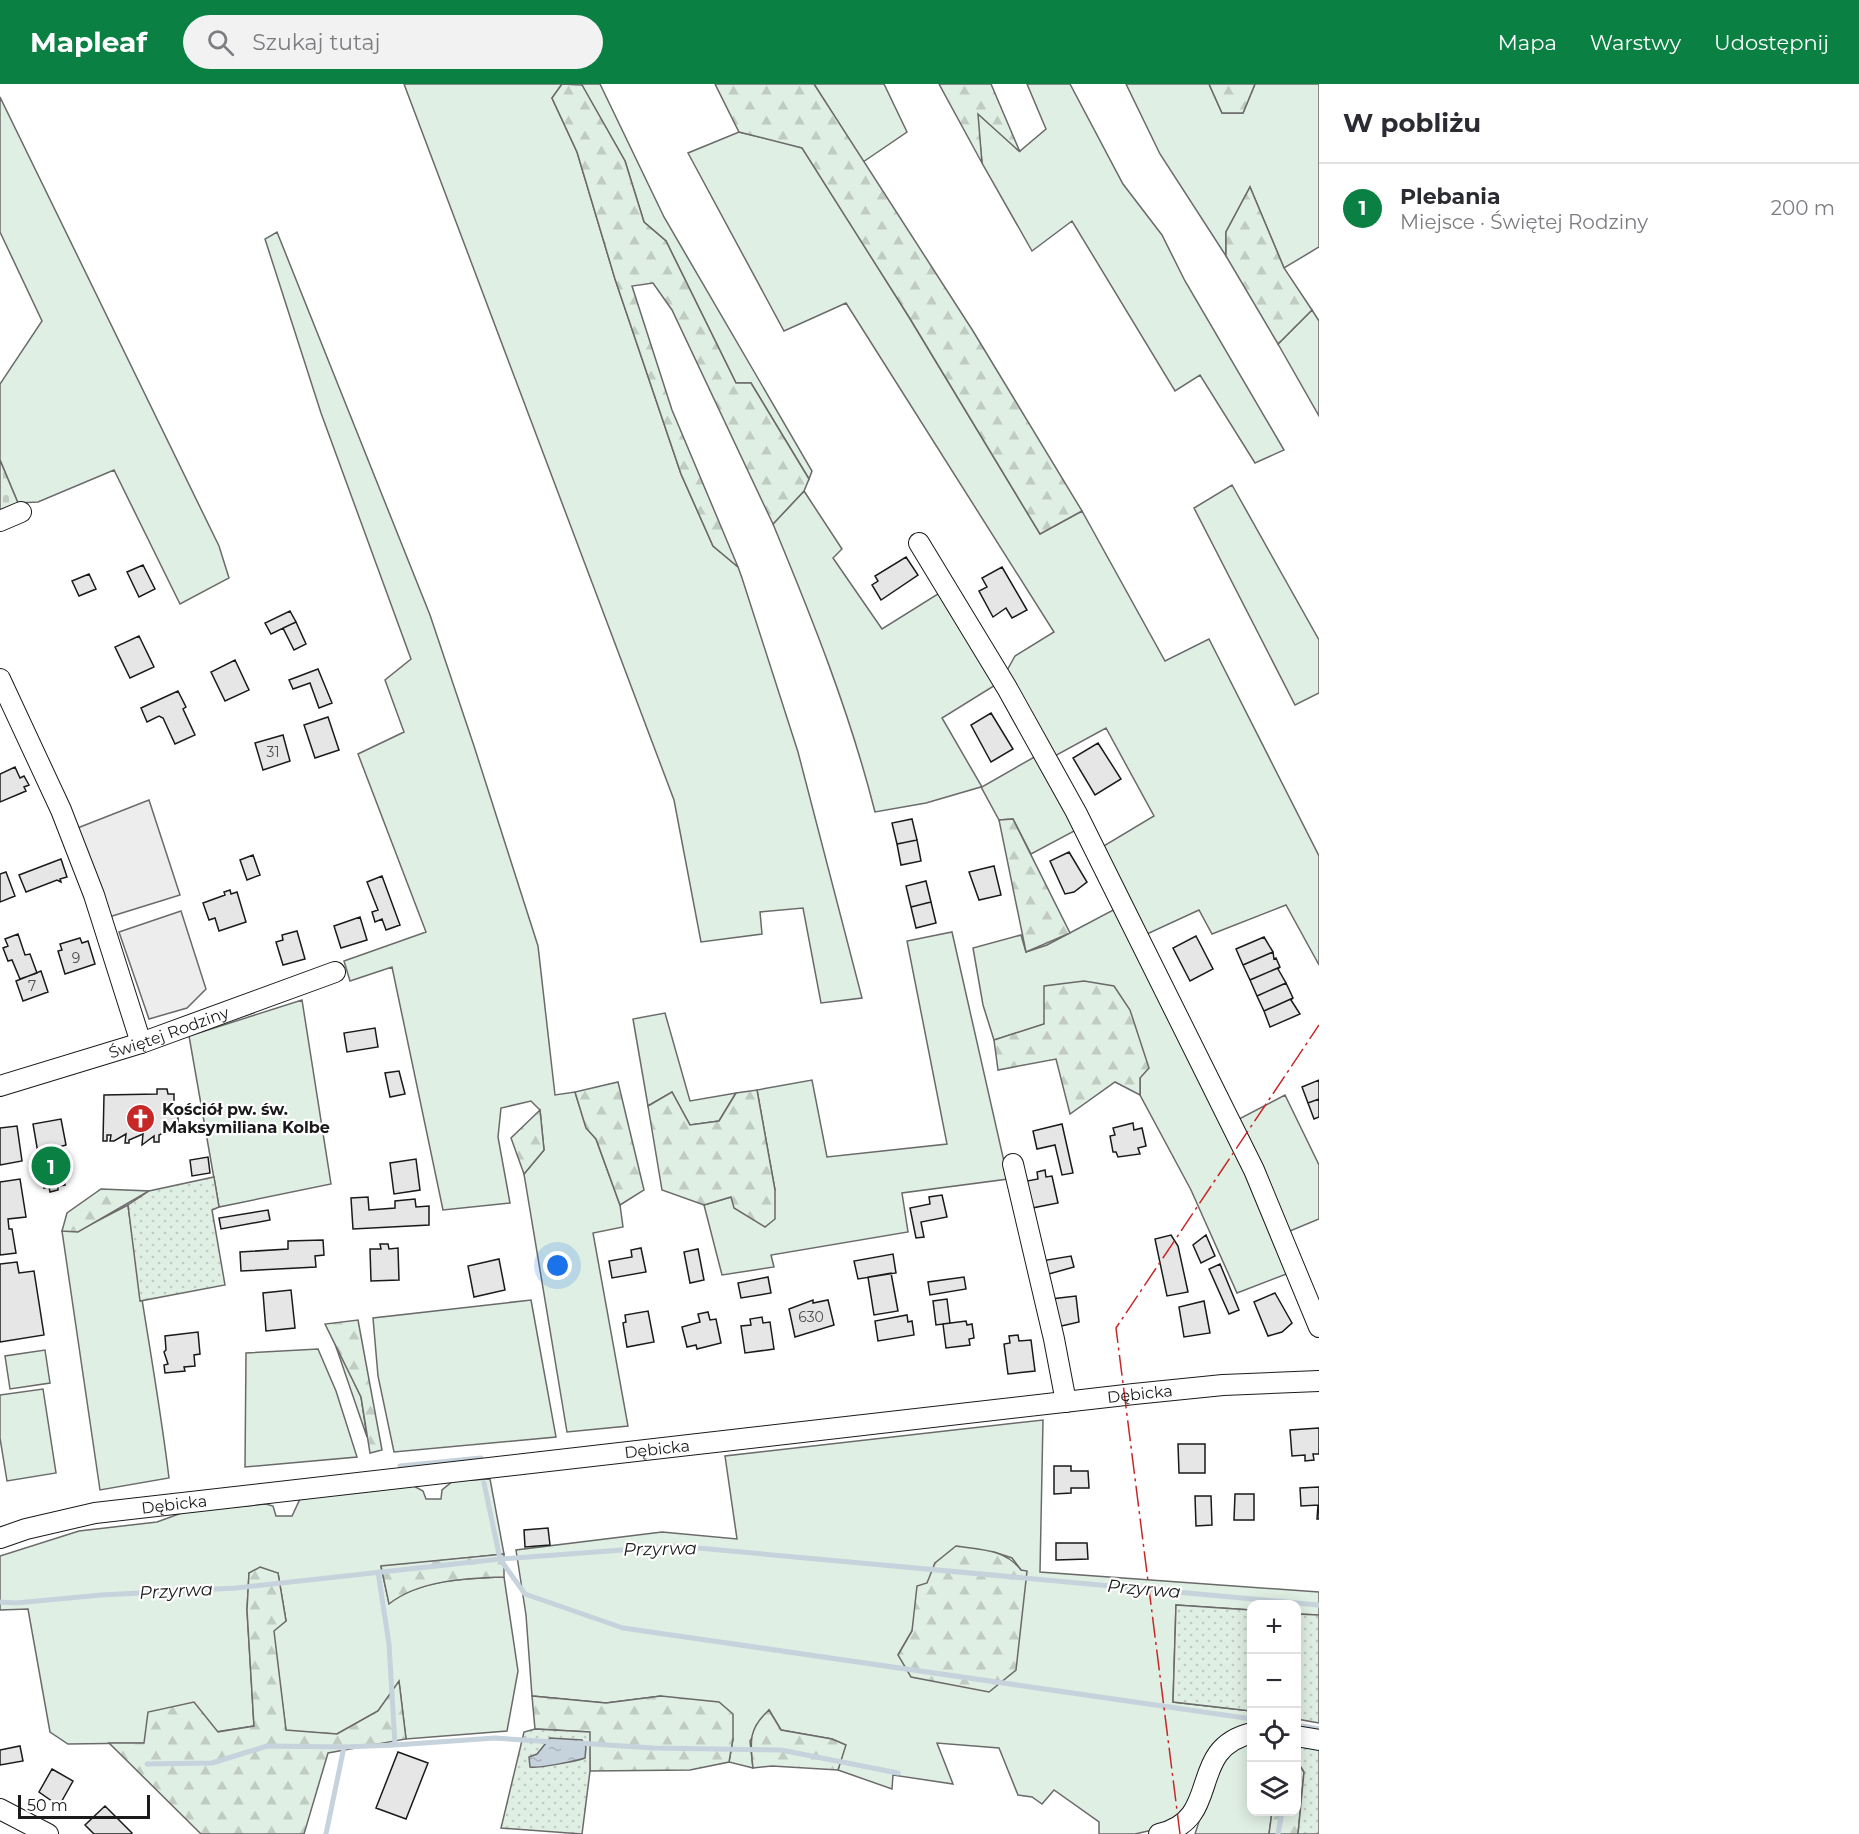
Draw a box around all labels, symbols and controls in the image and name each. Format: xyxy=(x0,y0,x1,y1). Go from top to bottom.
search box xyxy=(183,15,603,69)
text: Mapleaf xyxy=(30,25,147,59)
icon: search xyxy=(204,26,237,59)
text: Szukaj tutaj xyxy=(252,29,381,56)
text: Mapa xyxy=(1498,30,1557,55)
text: Warstwy xyxy=(1590,30,1681,55)
text: Udostępnij xyxy=(1714,30,1829,55)
text: W pobliżu xyxy=(1343,107,1481,139)
text: Plebania xyxy=(1400,183,1501,210)
text: 1 xyxy=(1359,196,1366,220)
text: 200 m xyxy=(1771,196,1835,220)
text: Miejsce · Świętej Rodziny xyxy=(1400,210,1648,234)
house number: 31 xyxy=(267,743,279,761)
house number: 9 xyxy=(72,949,80,967)
house number: 7 xyxy=(28,977,36,995)
street label: Świętej Rodziny xyxy=(106,1002,232,1062)
place label: Kościół pw. św. Maksymiliana Kolbe xyxy=(162,1100,330,1137)
church icon: Kościół pw. św. Maksymiliana Kolbe xyxy=(125,1102,157,1134)
pin: 1 xyxy=(32,1144,70,1188)
your location xyxy=(543,1251,572,1280)
house number: 630 xyxy=(798,1308,824,1326)
street label: Dębicka xyxy=(1106,1381,1174,1407)
street label: Dębicka xyxy=(623,1435,691,1462)
street label: Dębicka xyxy=(140,1491,208,1517)
water label: Przyrwa xyxy=(623,1537,697,1561)
water label: Przyrwa xyxy=(1106,1575,1182,1603)
water label: Przyrwa xyxy=(139,1578,213,1604)
map controls xyxy=(1247,1600,1301,1816)
button: + xyxy=(1247,1600,1301,1654)
button: − xyxy=(1247,1654,1301,1708)
button: locate xyxy=(1247,1708,1301,1762)
button: layers xyxy=(1247,1762,1301,1816)
scale bar xyxy=(18,1792,150,1820)
text: 50 m xyxy=(27,1796,68,1815)

